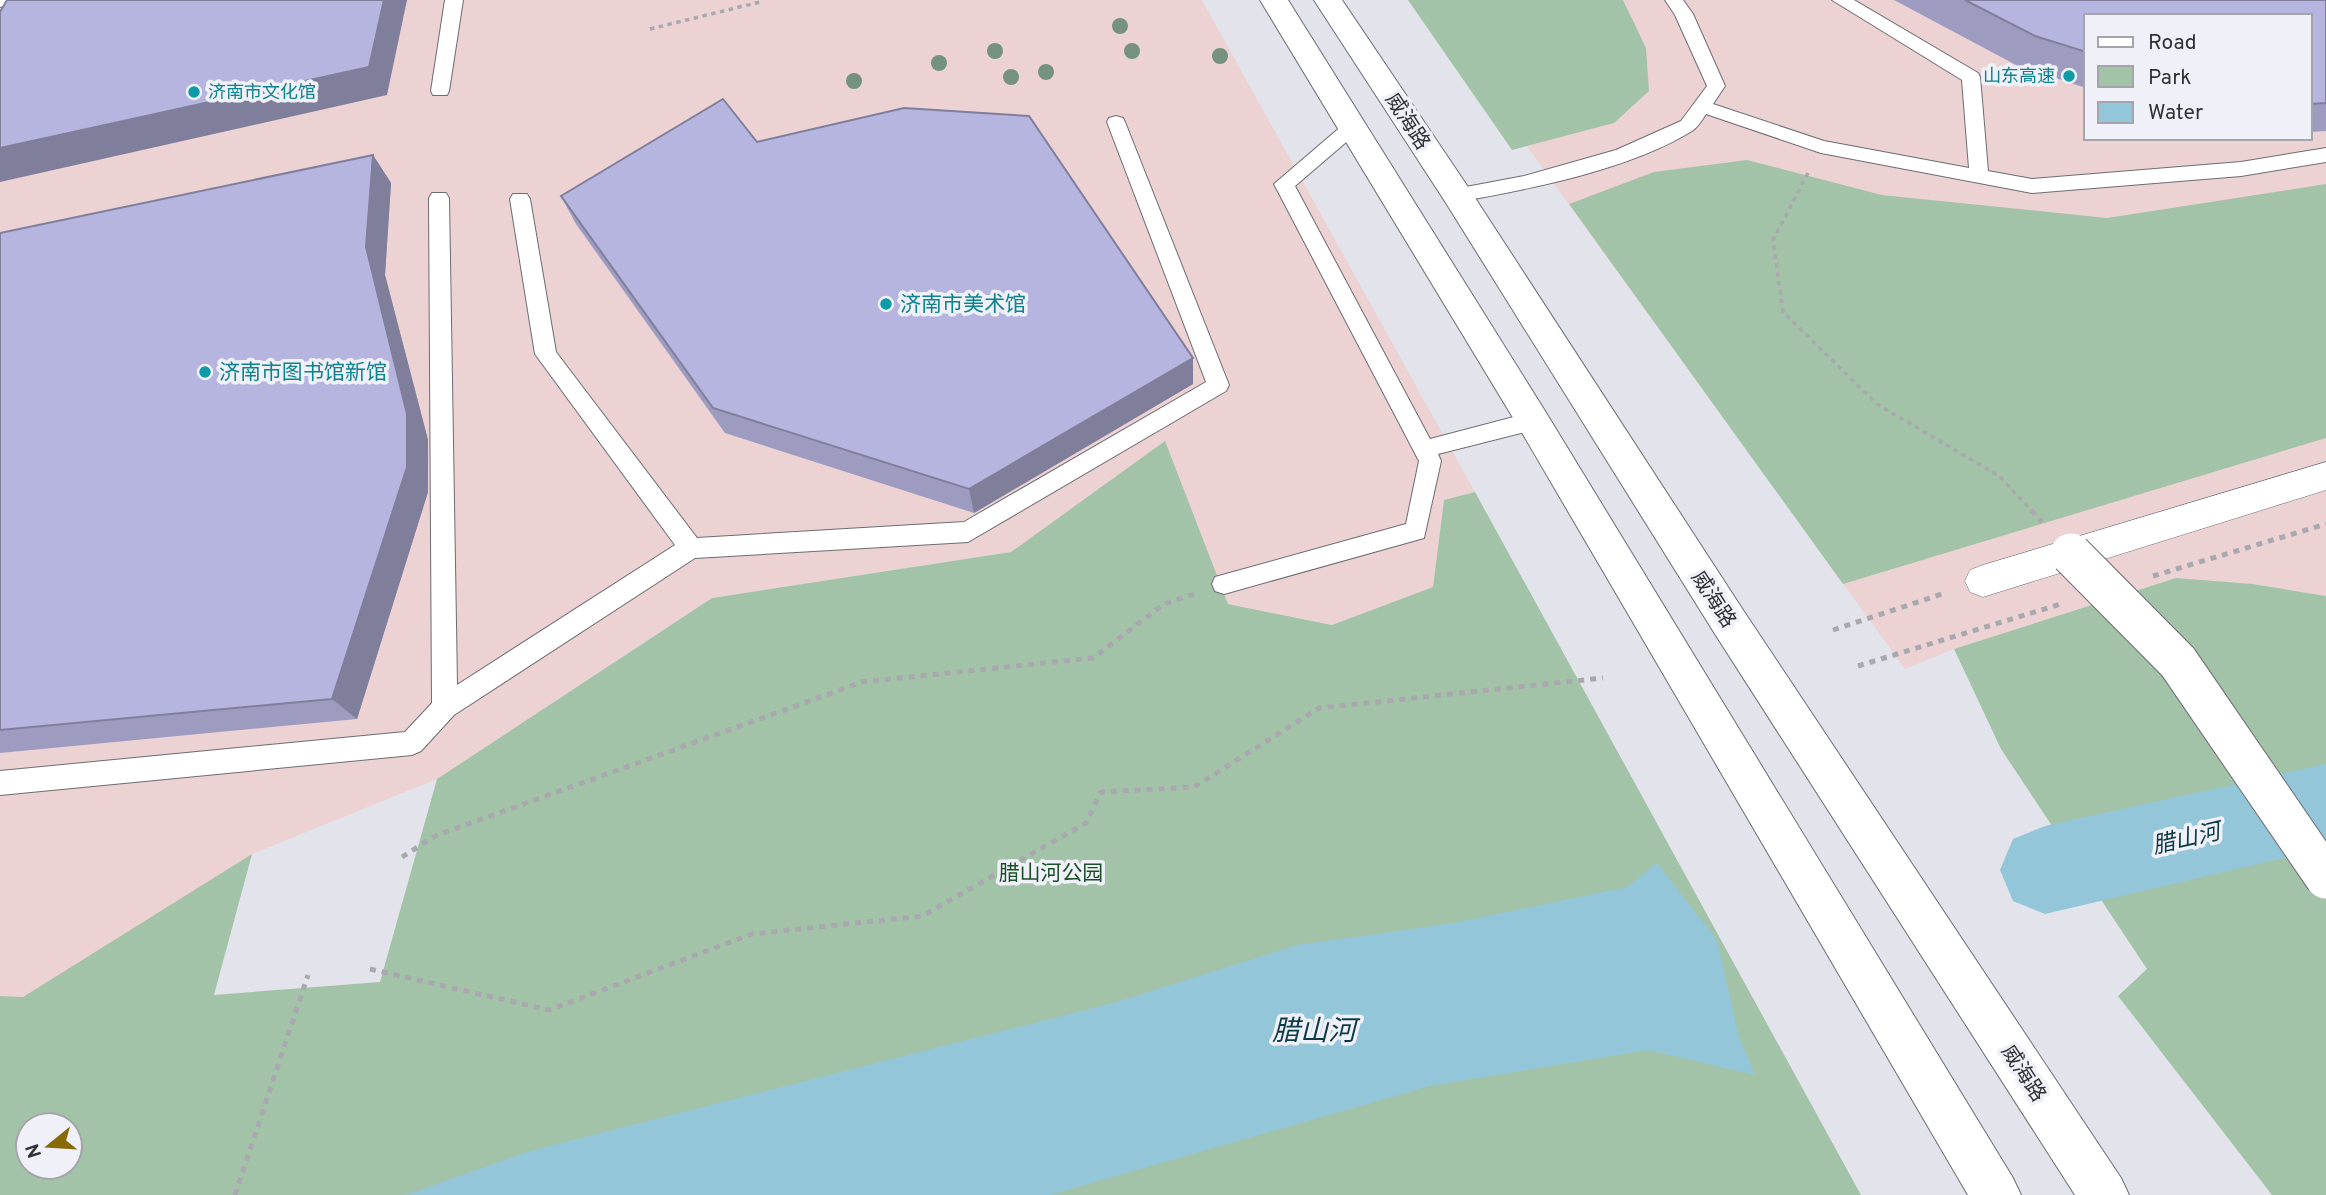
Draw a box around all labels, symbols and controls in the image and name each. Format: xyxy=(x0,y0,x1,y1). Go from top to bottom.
legend xyxy=(2084,14,2312,140)
text: Road xyxy=(2148,30,2197,57)
text: Park xyxy=(2148,65,2191,92)
place label: 山东高速 xyxy=(1983,66,2055,89)
marker: 山东高速 xyxy=(2061,68,2077,84)
place label: 济南市文化馆 xyxy=(208,82,316,105)
marker: 济南市文化馆 xyxy=(186,84,202,100)
street label: 威海路 xyxy=(1378,88,1435,156)
text: Water xyxy=(2148,100,2203,127)
place label: 济南市美术馆 xyxy=(900,292,1026,319)
marker: 济南市美术馆 xyxy=(878,296,894,312)
place label: 济南市图书馆新馆 xyxy=(219,360,387,387)
marker: 济南市图书馆新馆 xyxy=(197,364,213,380)
street label: 威海路 xyxy=(1684,566,1741,634)
water label: 腊山河 xyxy=(2150,818,2227,862)
park label: 腊山河公园 xyxy=(999,861,1104,888)
water label: 腊山河 xyxy=(1272,1015,1361,1051)
street label: 威海路 xyxy=(1994,1040,2051,1108)
north arrow xyxy=(14,1111,84,1181)
text: N xyxy=(21,1140,48,1161)

